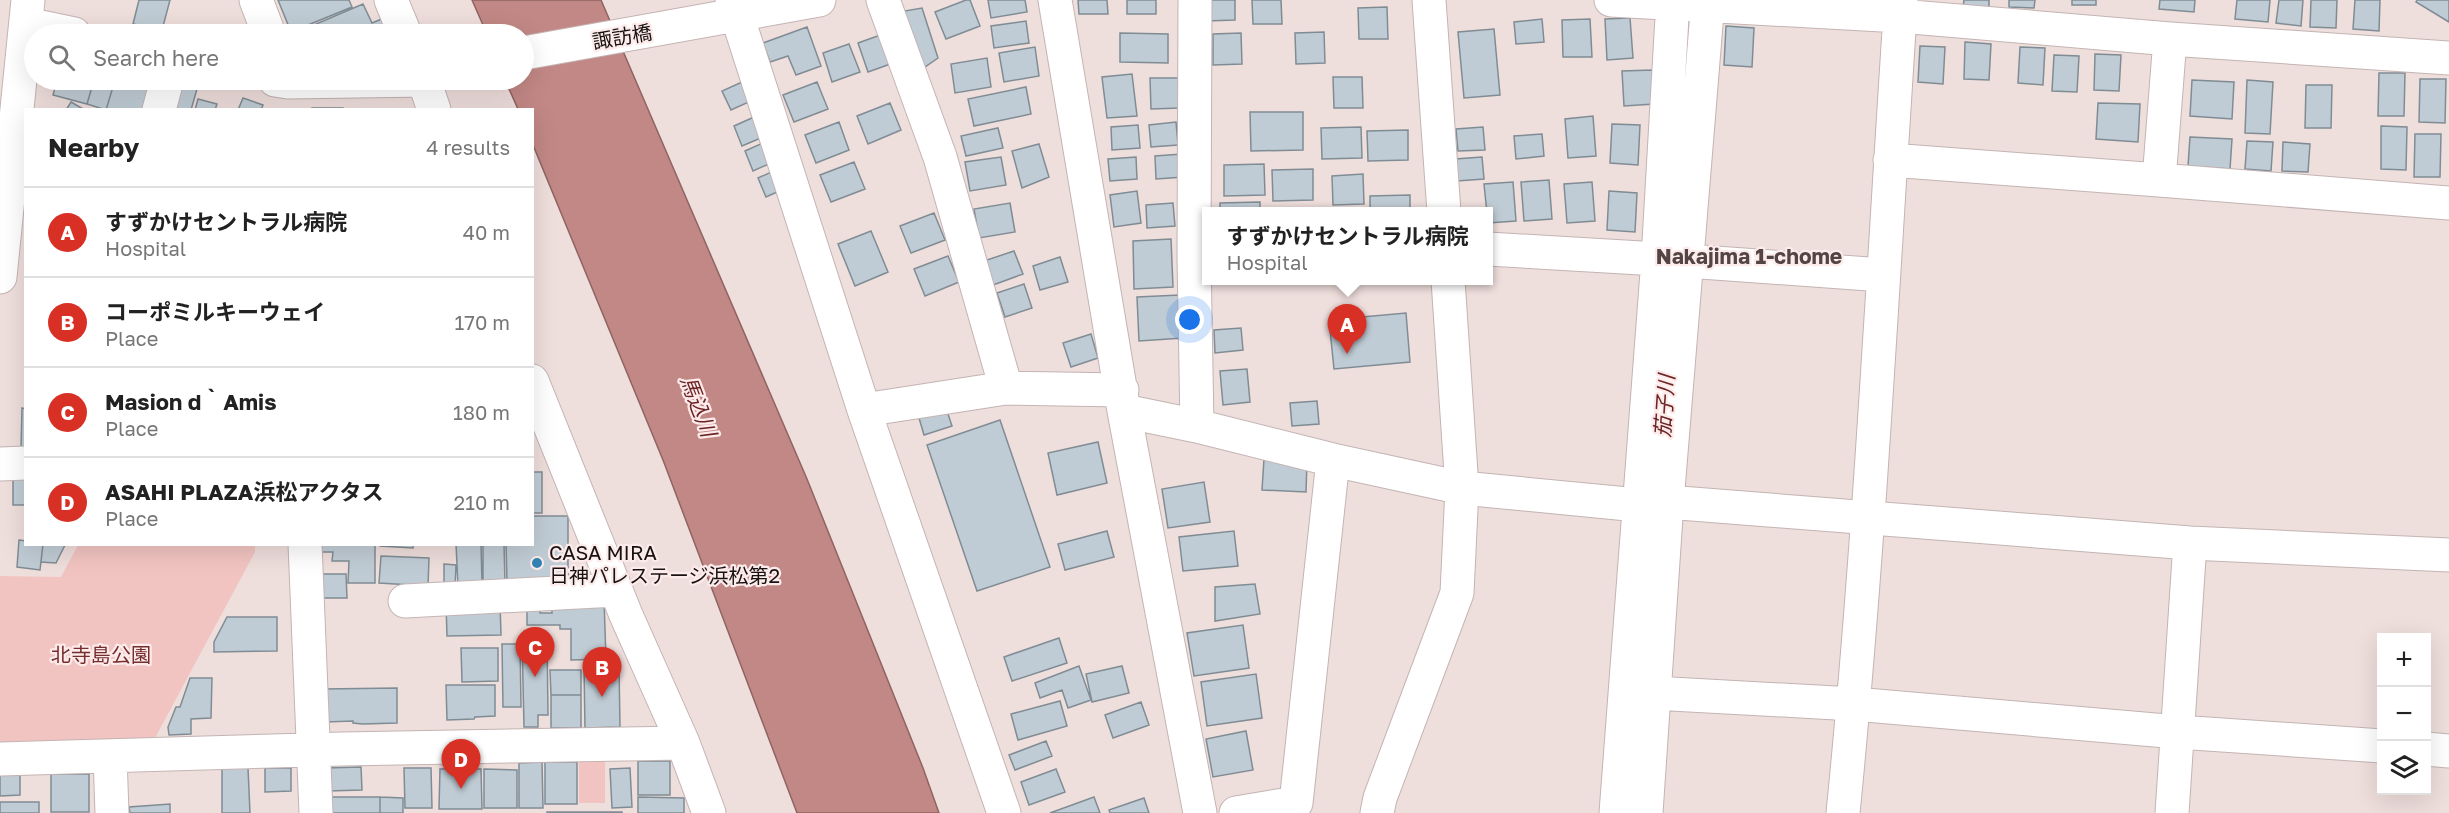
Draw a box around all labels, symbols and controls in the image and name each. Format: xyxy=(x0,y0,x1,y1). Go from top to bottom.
street label: 諏訪橋 xyxy=(590,19,654,53)
search box xyxy=(24,24,534,90)
icon: search xyxy=(45,41,78,74)
text: Search here xyxy=(93,44,219,71)
text: Nearby xyxy=(48,132,139,163)
text: 4 results xyxy=(426,135,510,159)
popup xyxy=(1202,207,1493,285)
text: すずかけセントラル病院 xyxy=(105,208,347,235)
text: A xyxy=(60,220,75,244)
text: 40 m xyxy=(463,220,510,244)
text: すずかけセントラル病院 xyxy=(1226,222,1469,249)
text: Hospital xyxy=(105,236,186,260)
district label: Nakajima 1-chome xyxy=(1656,243,1842,269)
text: Hospital xyxy=(1226,250,1308,274)
text: コーポミルキーウェイ xyxy=(105,298,325,325)
pin: A xyxy=(1328,304,1366,354)
your location xyxy=(1175,305,1204,334)
text: B xyxy=(60,310,75,334)
text: 170 m xyxy=(455,310,510,334)
text: Place xyxy=(105,326,158,350)
water label: 馬込川 xyxy=(676,372,723,442)
water label: 茄子川 xyxy=(1649,372,1679,438)
text: Masion d｀Amis xyxy=(105,388,276,415)
text: C xyxy=(60,400,75,424)
text: 180 m xyxy=(453,400,510,424)
text: Place xyxy=(105,416,158,440)
text: ASAHI PLAZA浜松アクタス xyxy=(105,478,384,505)
text: D xyxy=(60,490,75,514)
text: 210 m xyxy=(454,490,510,514)
text: Place xyxy=(105,506,158,530)
place label: CASA MIRA 日神パレステージ浜松第2 xyxy=(549,540,780,587)
marker: CASA MIRA 日神パレステージ浜松第2 xyxy=(530,556,544,570)
pin: C xyxy=(516,628,554,677)
map controls xyxy=(2377,633,2431,795)
button: + xyxy=(2377,633,2431,687)
park label: 北寺島公園 xyxy=(51,642,151,666)
pin: B xyxy=(582,648,622,697)
button: − xyxy=(2377,687,2431,741)
pin: D xyxy=(442,740,480,789)
button: layers xyxy=(2377,741,2431,795)

